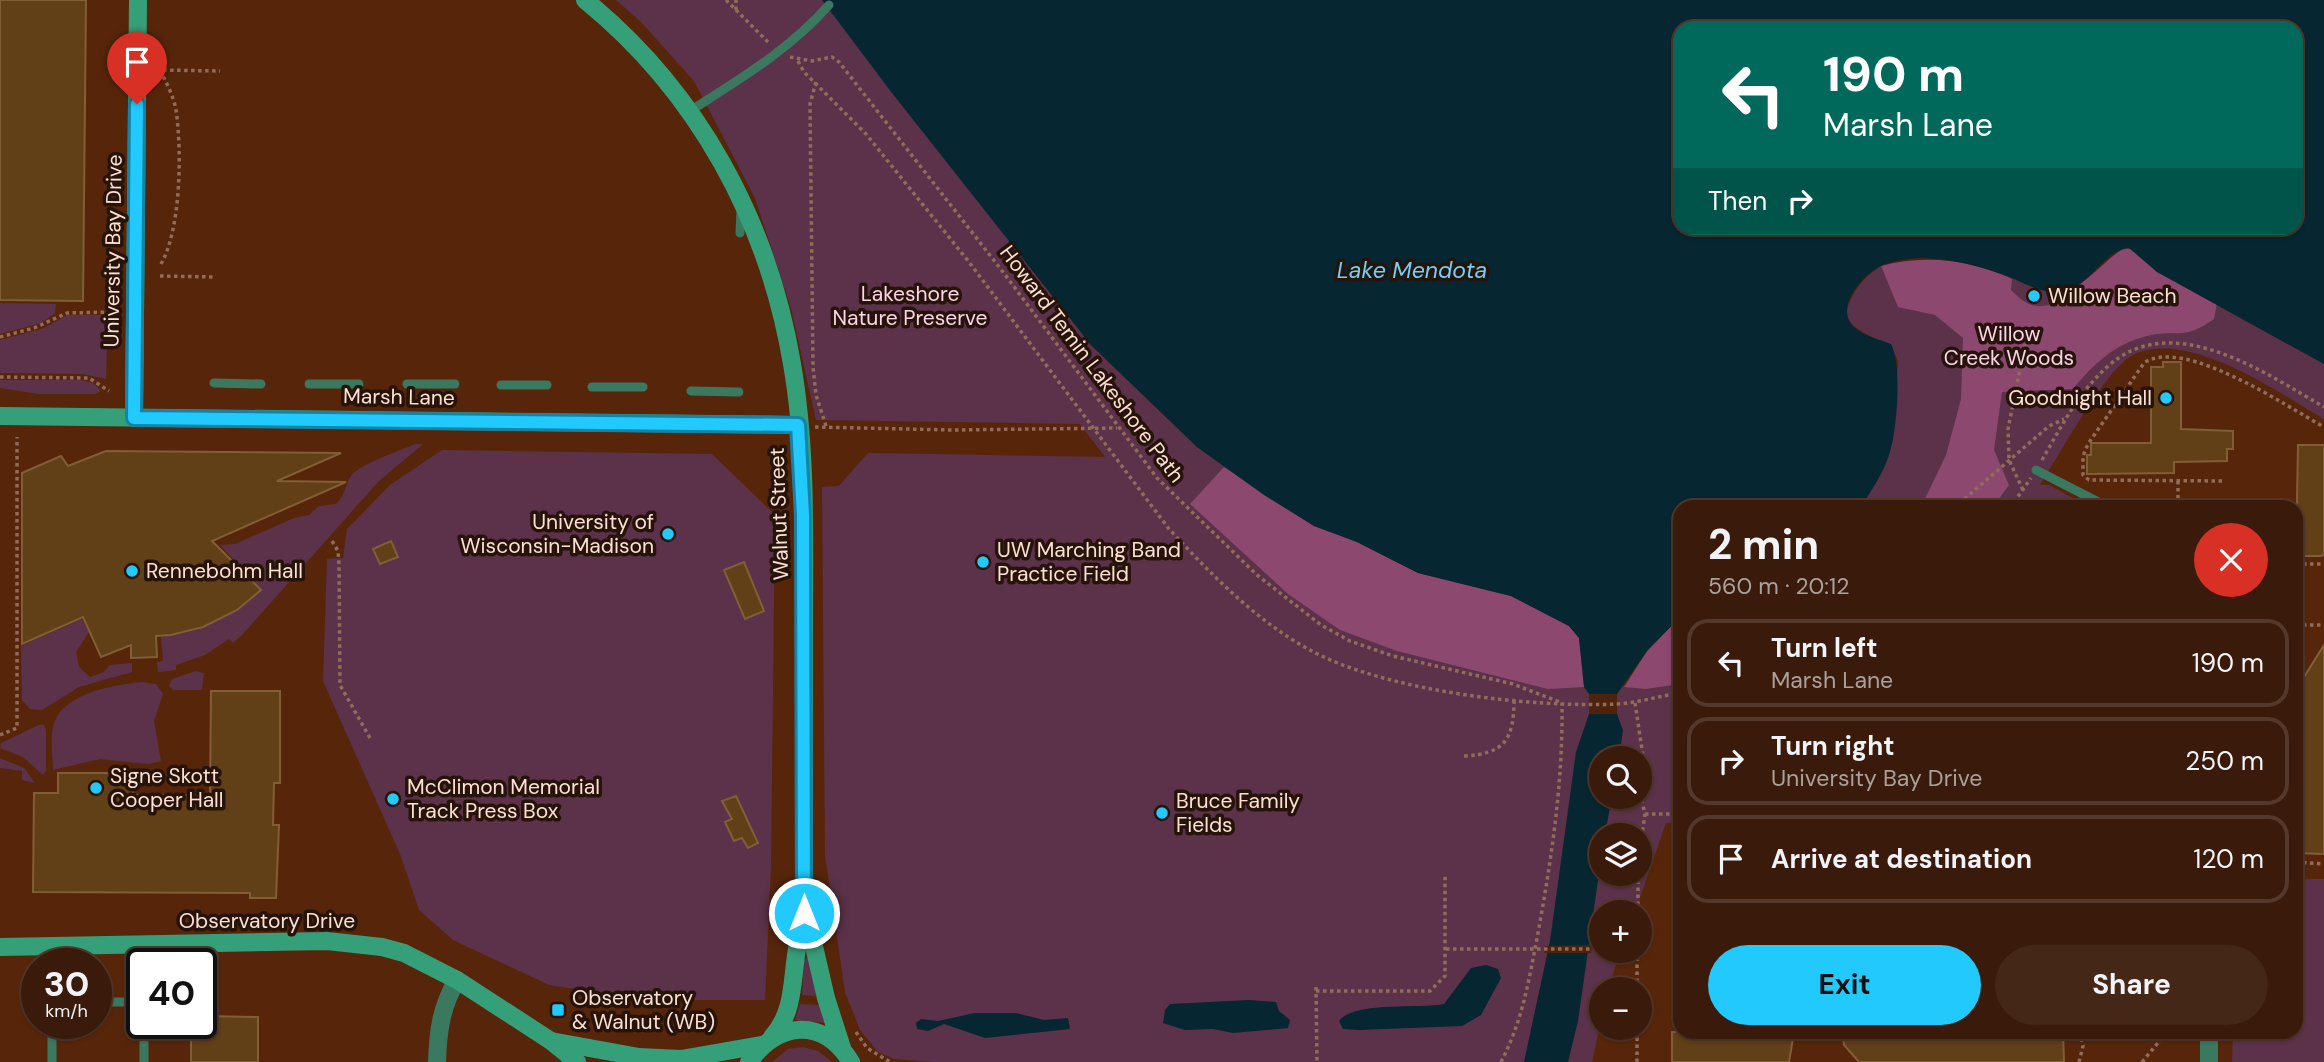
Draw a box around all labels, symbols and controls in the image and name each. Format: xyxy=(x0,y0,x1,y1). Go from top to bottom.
pin xyxy=(107,32,167,104)
text: 190 m xyxy=(1823,42,1964,106)
icon: arrive xyxy=(118,43,156,81)
icon: left xyxy=(1708,49,1799,140)
text: Marsh Lane xyxy=(1823,104,1993,146)
street label: University Bay Drive xyxy=(97,154,129,348)
icon: right xyxy=(1781,182,1819,220)
text: Then xyxy=(1708,184,1767,218)
street label: Howard Temin Lakeshore Path xyxy=(994,240,1190,488)
water label: Lake Mendota xyxy=(1337,255,1487,285)
park label: Lakeshore Nature Preserve xyxy=(833,280,988,332)
place label: Willow Beach xyxy=(2048,282,2177,310)
marker: Willow Beach xyxy=(2026,288,2042,304)
park label: Willow Creek Woods xyxy=(1944,320,2074,372)
street label: Marsh Lane xyxy=(343,382,455,412)
place label: Goodnight Hall xyxy=(2008,384,2152,412)
marker: Goodnight Hall xyxy=(2158,390,2174,406)
street label: Walnut Street xyxy=(763,447,795,581)
place label: University of Wisconsin-Madison xyxy=(460,508,654,560)
text: 2 min xyxy=(1708,517,1819,572)
button: close xyxy=(2194,523,2268,597)
marker: University of Wisconsin-Madison xyxy=(660,526,676,542)
place label: UW Marching Band Practice Field xyxy=(997,536,1181,588)
marker: UW Marching Band Practice Field xyxy=(975,554,991,570)
place label: Rennebohm Hall xyxy=(146,557,303,585)
marker: Rennebohm Hall xyxy=(124,563,140,579)
text: 560 m · 20:12 xyxy=(1708,571,1849,601)
text: Turn left xyxy=(1771,631,1878,665)
icon: left xyxy=(1712,644,1750,682)
text: 190 m xyxy=(2192,646,2264,680)
text: Marsh Lane xyxy=(1771,665,1893,695)
text: Turn right xyxy=(1771,729,1895,763)
icon: right xyxy=(1712,742,1750,780)
text: 250 m xyxy=(2185,744,2264,778)
map controls xyxy=(1589,746,1652,1040)
button: search xyxy=(1589,746,1652,809)
place label: Signe Skott Cooper Hall xyxy=(110,762,223,814)
text: University Bay Drive xyxy=(1771,763,1982,793)
place label: McClimon Memorial Track Press Box xyxy=(407,773,600,825)
marker: Signe Skott Cooper Hall xyxy=(88,780,104,796)
place label: Bruce Family Fields xyxy=(1176,787,1300,839)
marker: McClimon Memorial Track Press Box xyxy=(385,791,401,807)
marker: Bruce Family Fields xyxy=(1154,805,1170,821)
button: layers xyxy=(1589,823,1652,886)
icon: arrive xyxy=(1712,840,1750,878)
text: Arrive at destination xyxy=(1771,842,2032,876)
text: 120 m xyxy=(2193,842,2264,876)
position arrow xyxy=(767,876,841,950)
button: + xyxy=(1589,900,1652,963)
street label: Observatory Drive xyxy=(179,907,355,935)
button: Exit xyxy=(1708,945,1981,1025)
button: Share xyxy=(1995,945,2268,1025)
speed limit sign: 40 xyxy=(126,948,217,1039)
text: 30 xyxy=(44,961,89,1007)
button: − xyxy=(1589,977,1652,1040)
place label: Observatory & Walnut (WB) xyxy=(572,984,715,1036)
text: km/h xyxy=(45,999,88,1023)
marker: Observatory & Walnut (WB) xyxy=(550,1002,566,1018)

